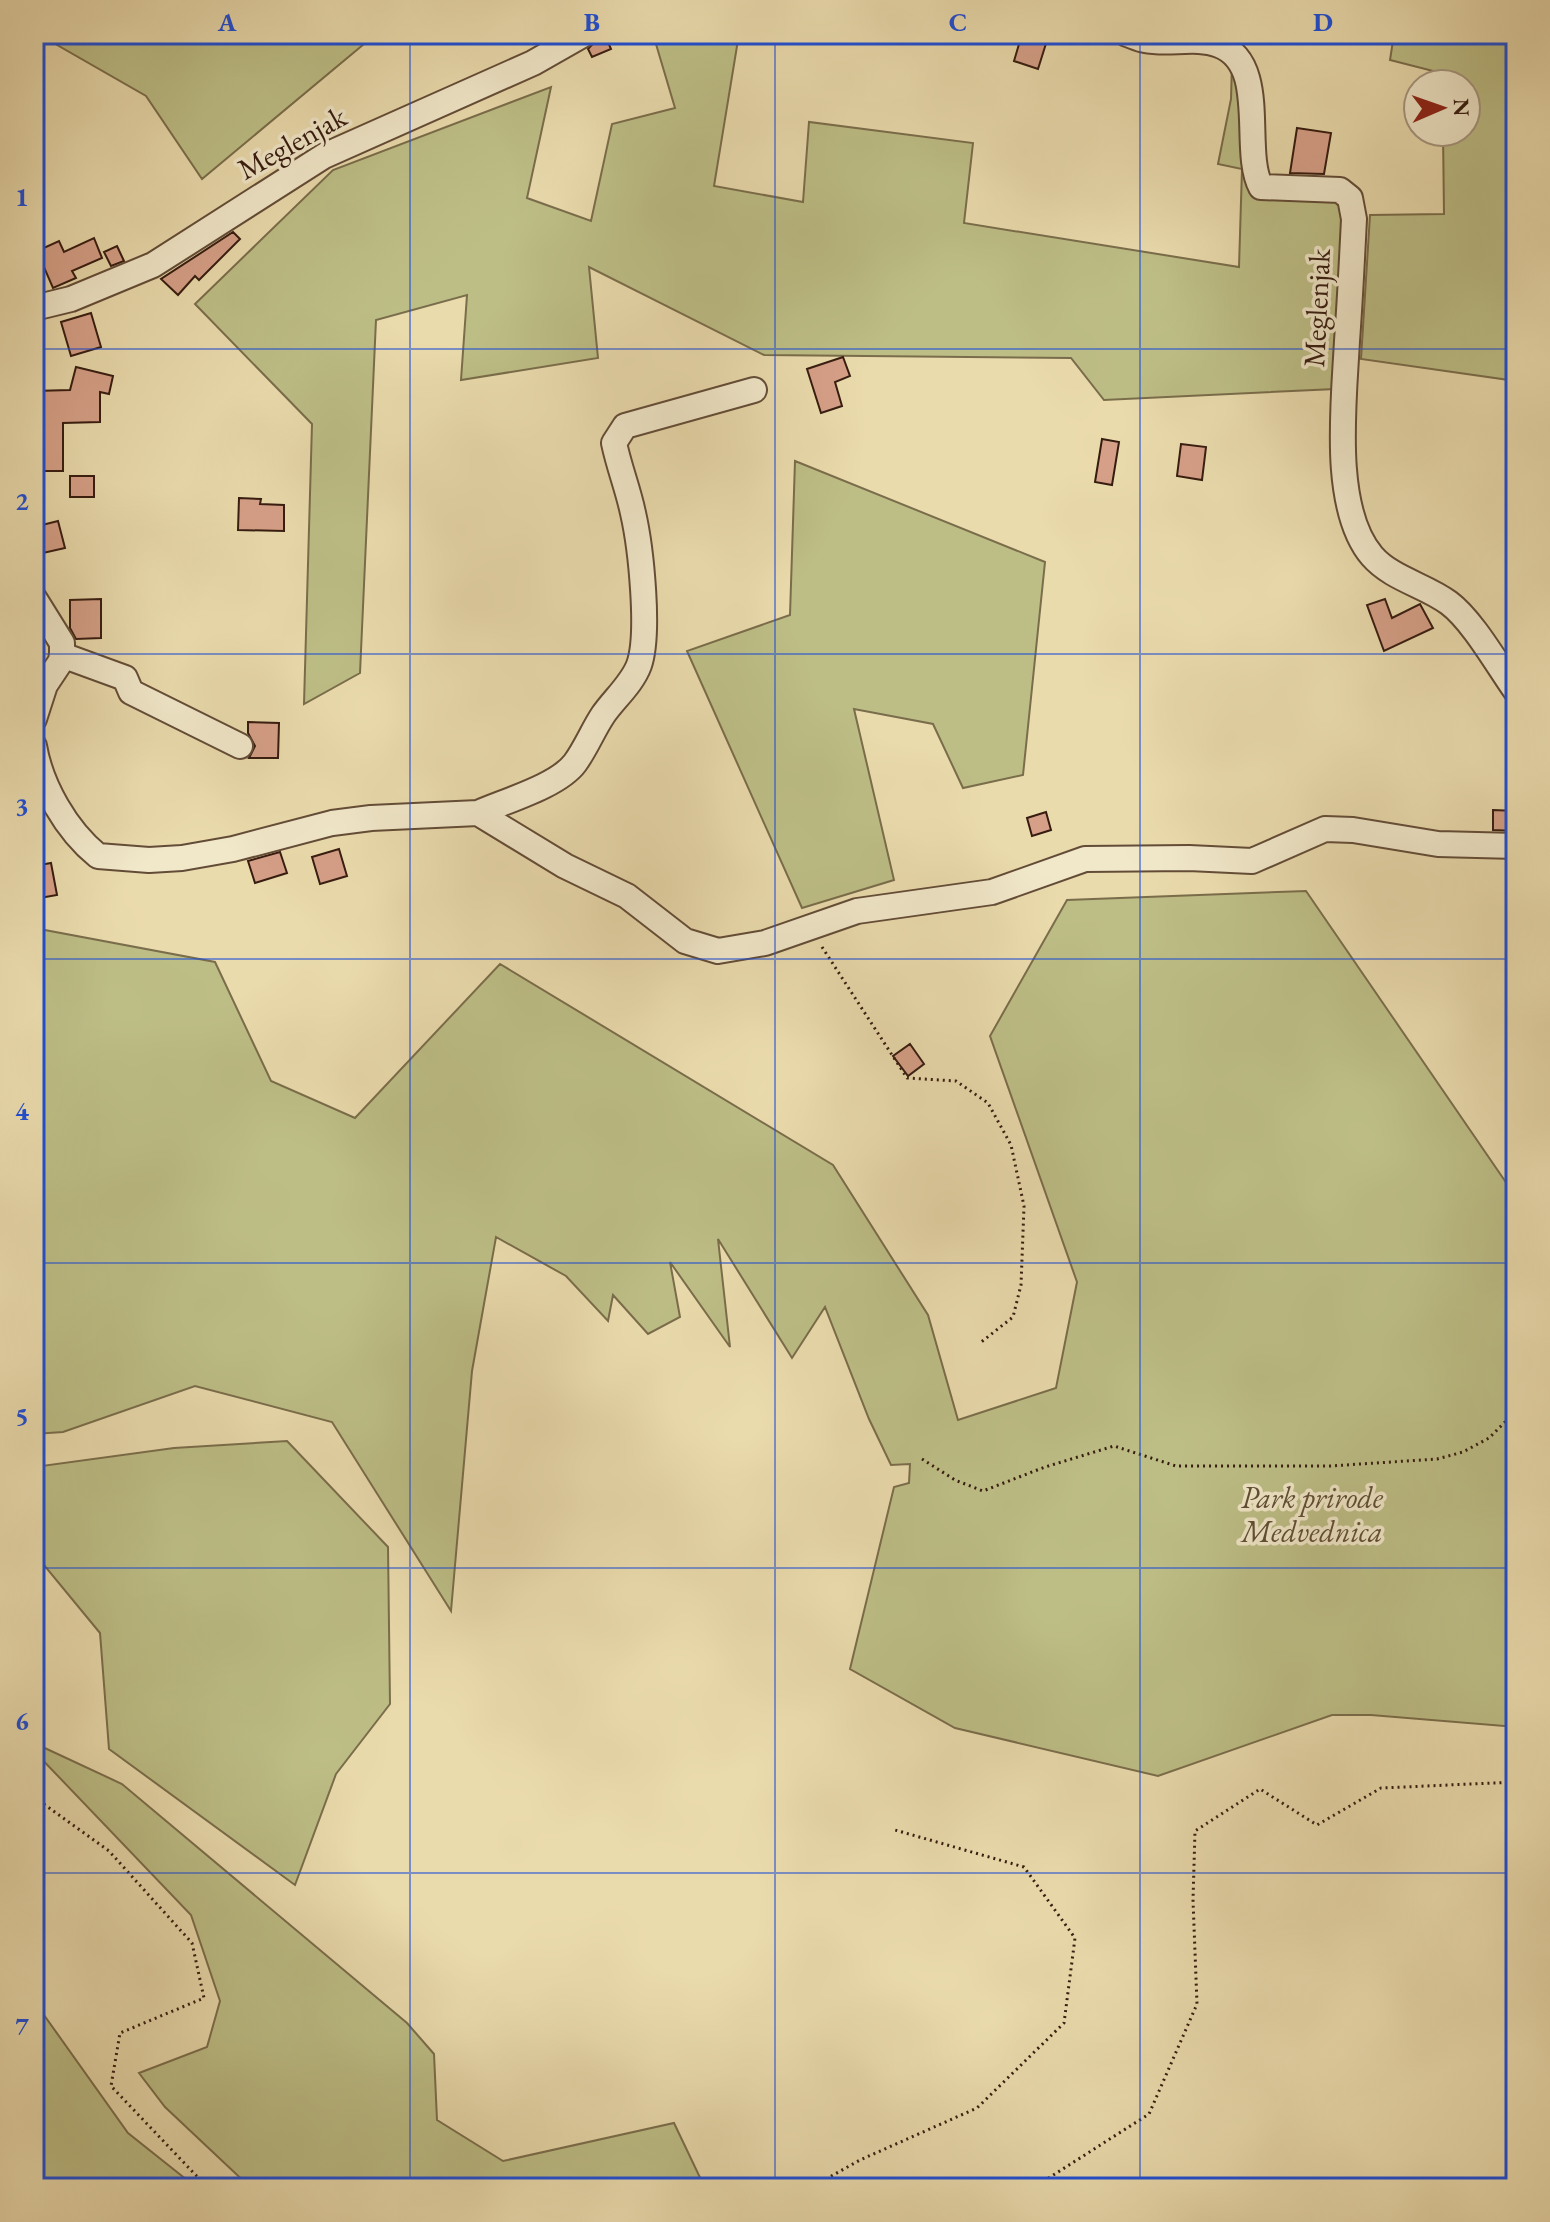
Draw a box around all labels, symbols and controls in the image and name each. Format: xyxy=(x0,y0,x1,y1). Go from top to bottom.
text: A xyxy=(217,5,237,39)
text: B xyxy=(584,5,600,39)
text: C xyxy=(949,5,967,39)
text: D xyxy=(1313,5,1333,39)
north arrow xyxy=(1402,68,1482,148)
street label: Meglenjak xyxy=(230,96,354,188)
text: N xyxy=(1447,98,1476,117)
text: 1 xyxy=(15,180,29,214)
street label: Meglenjak xyxy=(1294,247,1339,368)
text: 2 xyxy=(15,484,29,518)
text: 3 xyxy=(15,789,29,823)
text: 4 xyxy=(15,1094,29,1128)
text: 5 xyxy=(15,1399,29,1433)
park label: Park prirode Medvednica xyxy=(1239,1478,1384,1551)
text: 6 xyxy=(15,1704,29,1738)
text: 7 xyxy=(15,2009,29,2043)

